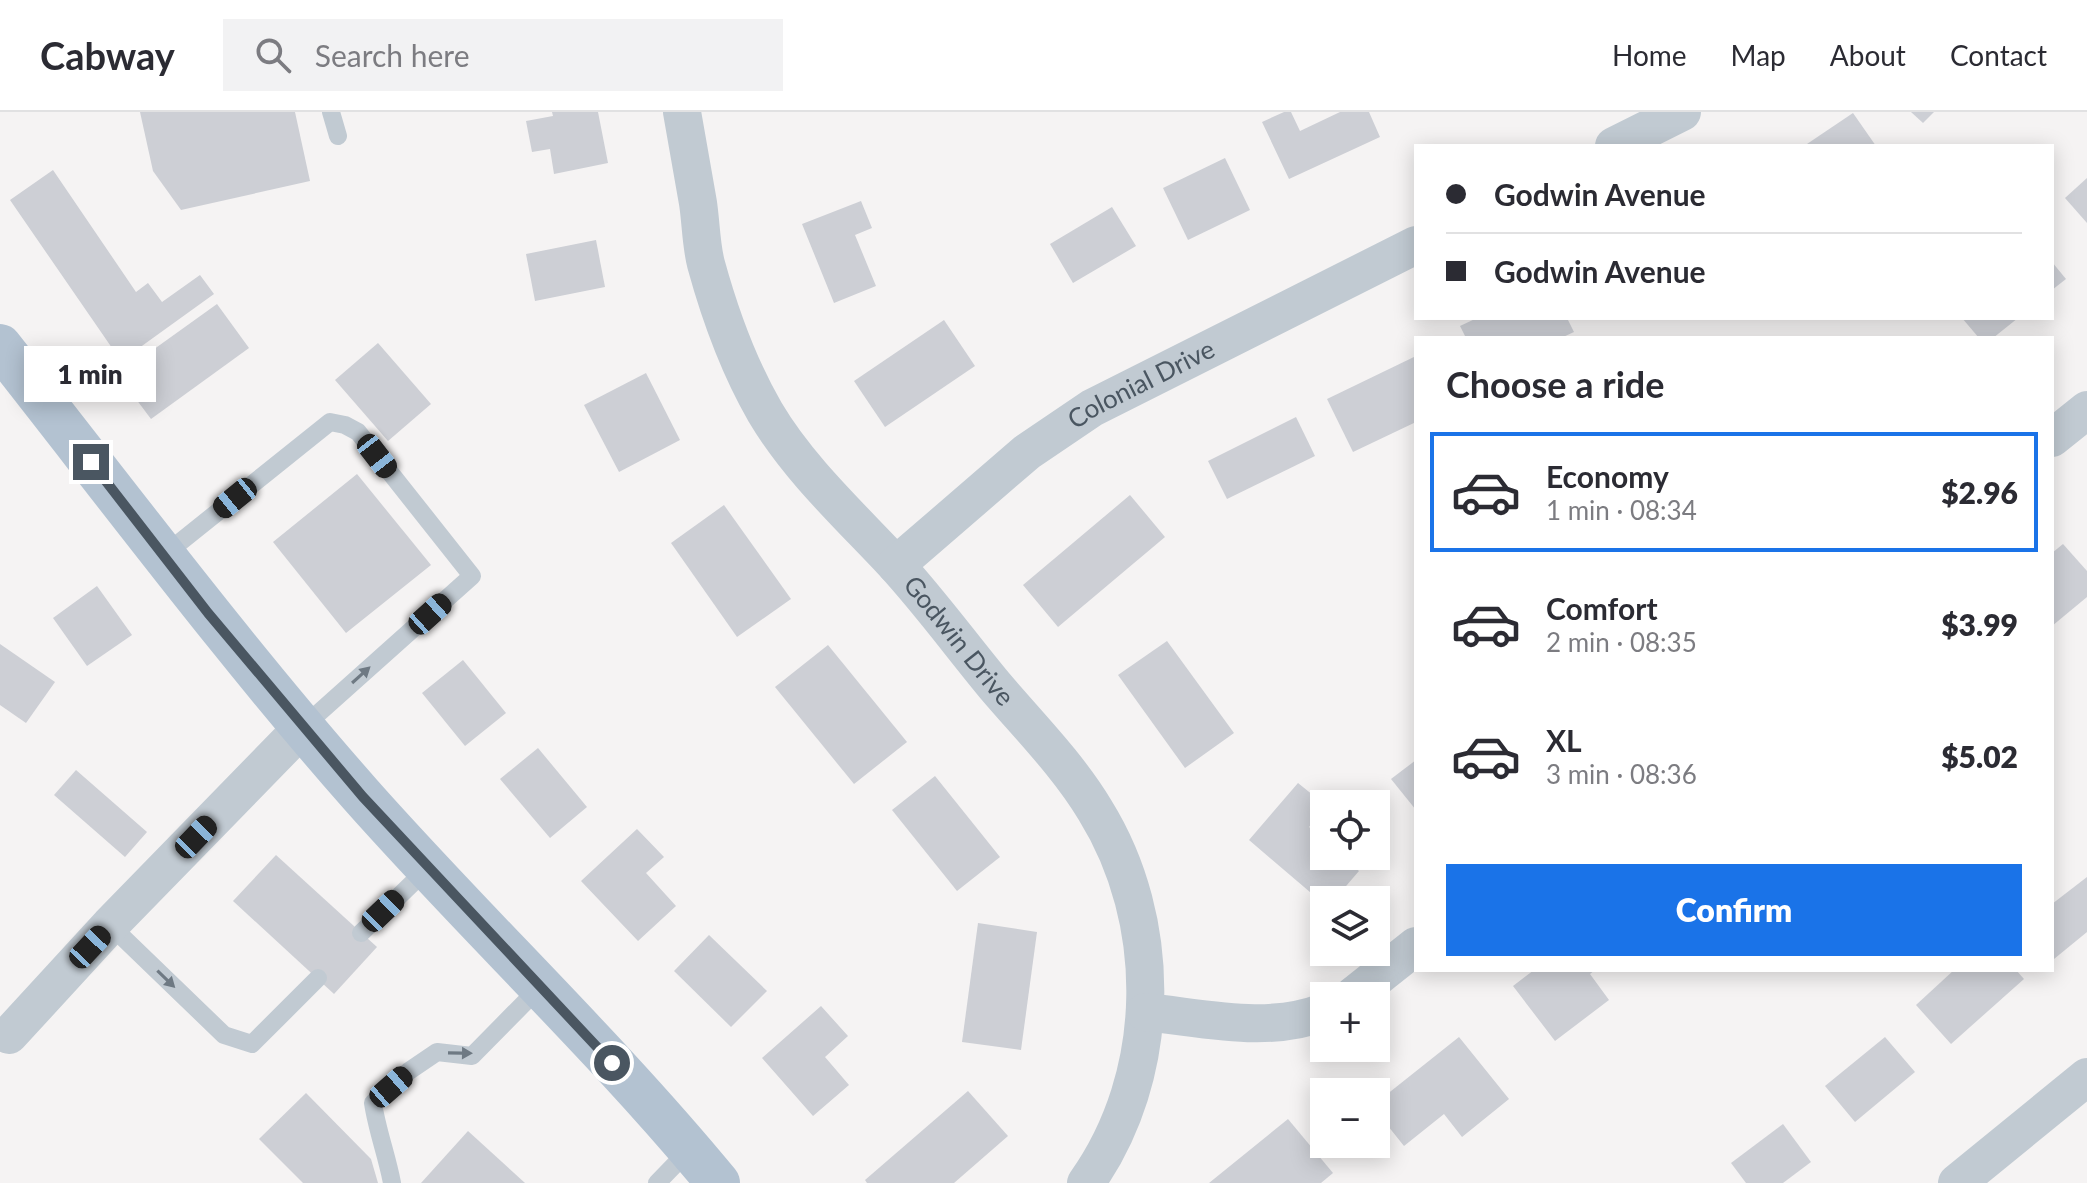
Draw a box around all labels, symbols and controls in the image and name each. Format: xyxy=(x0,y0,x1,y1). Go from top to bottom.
search box xyxy=(223,19,783,91)
text: Cabway xyxy=(40,32,175,78)
icon: search xyxy=(251,33,295,77)
text: Search here xyxy=(315,37,470,73)
text: Home xyxy=(1612,38,1687,72)
text: Map xyxy=(1731,38,1786,72)
text: About xyxy=(1830,38,1906,72)
text: Contact xyxy=(1950,38,2047,72)
text: Godwin Avenue xyxy=(1494,176,1706,212)
text: Godwin Avenue xyxy=(1494,253,1706,289)
street label: Colonial Drive xyxy=(1061,332,1219,435)
callout: 1 min xyxy=(25,346,157,402)
text: 1 min xyxy=(58,358,122,390)
text: Choose a ride xyxy=(1446,362,1665,406)
car xyxy=(353,430,401,482)
route end xyxy=(73,444,109,480)
icon: car xyxy=(1450,456,1522,528)
text: Economy xyxy=(1546,458,1669,494)
car xyxy=(209,474,261,522)
text: $2.96 xyxy=(1941,474,2018,510)
text: 1 min · 08:34 xyxy=(1546,494,1697,526)
street label: Godwin Drive xyxy=(897,569,1022,712)
icon: car xyxy=(1450,588,1522,660)
car xyxy=(404,589,456,639)
text: Comfort xyxy=(1546,590,1658,626)
text: $3.99 xyxy=(1941,606,2018,642)
text: 2 min · 08:35 xyxy=(1546,626,1697,658)
one-way arrow xyxy=(352,667,371,685)
icon: car xyxy=(1450,720,1522,792)
text: XL xyxy=(1546,722,1582,758)
text: $5.02 xyxy=(1941,738,2018,774)
text: 3 min · 08:36 xyxy=(1546,758,1697,790)
map controls xyxy=(1310,790,1390,1158)
button: locate xyxy=(1310,790,1390,870)
car xyxy=(171,811,221,863)
button: Confirm xyxy=(1446,864,2022,956)
car xyxy=(357,886,409,936)
button: layers xyxy=(1310,886,1390,966)
car xyxy=(65,921,115,973)
one-way arrow xyxy=(156,970,175,988)
button: + xyxy=(1310,982,1390,1062)
route start xyxy=(594,1045,630,1081)
one-way arrow xyxy=(448,1047,474,1060)
car xyxy=(365,1062,417,1112)
button: − xyxy=(1310,1078,1390,1158)

